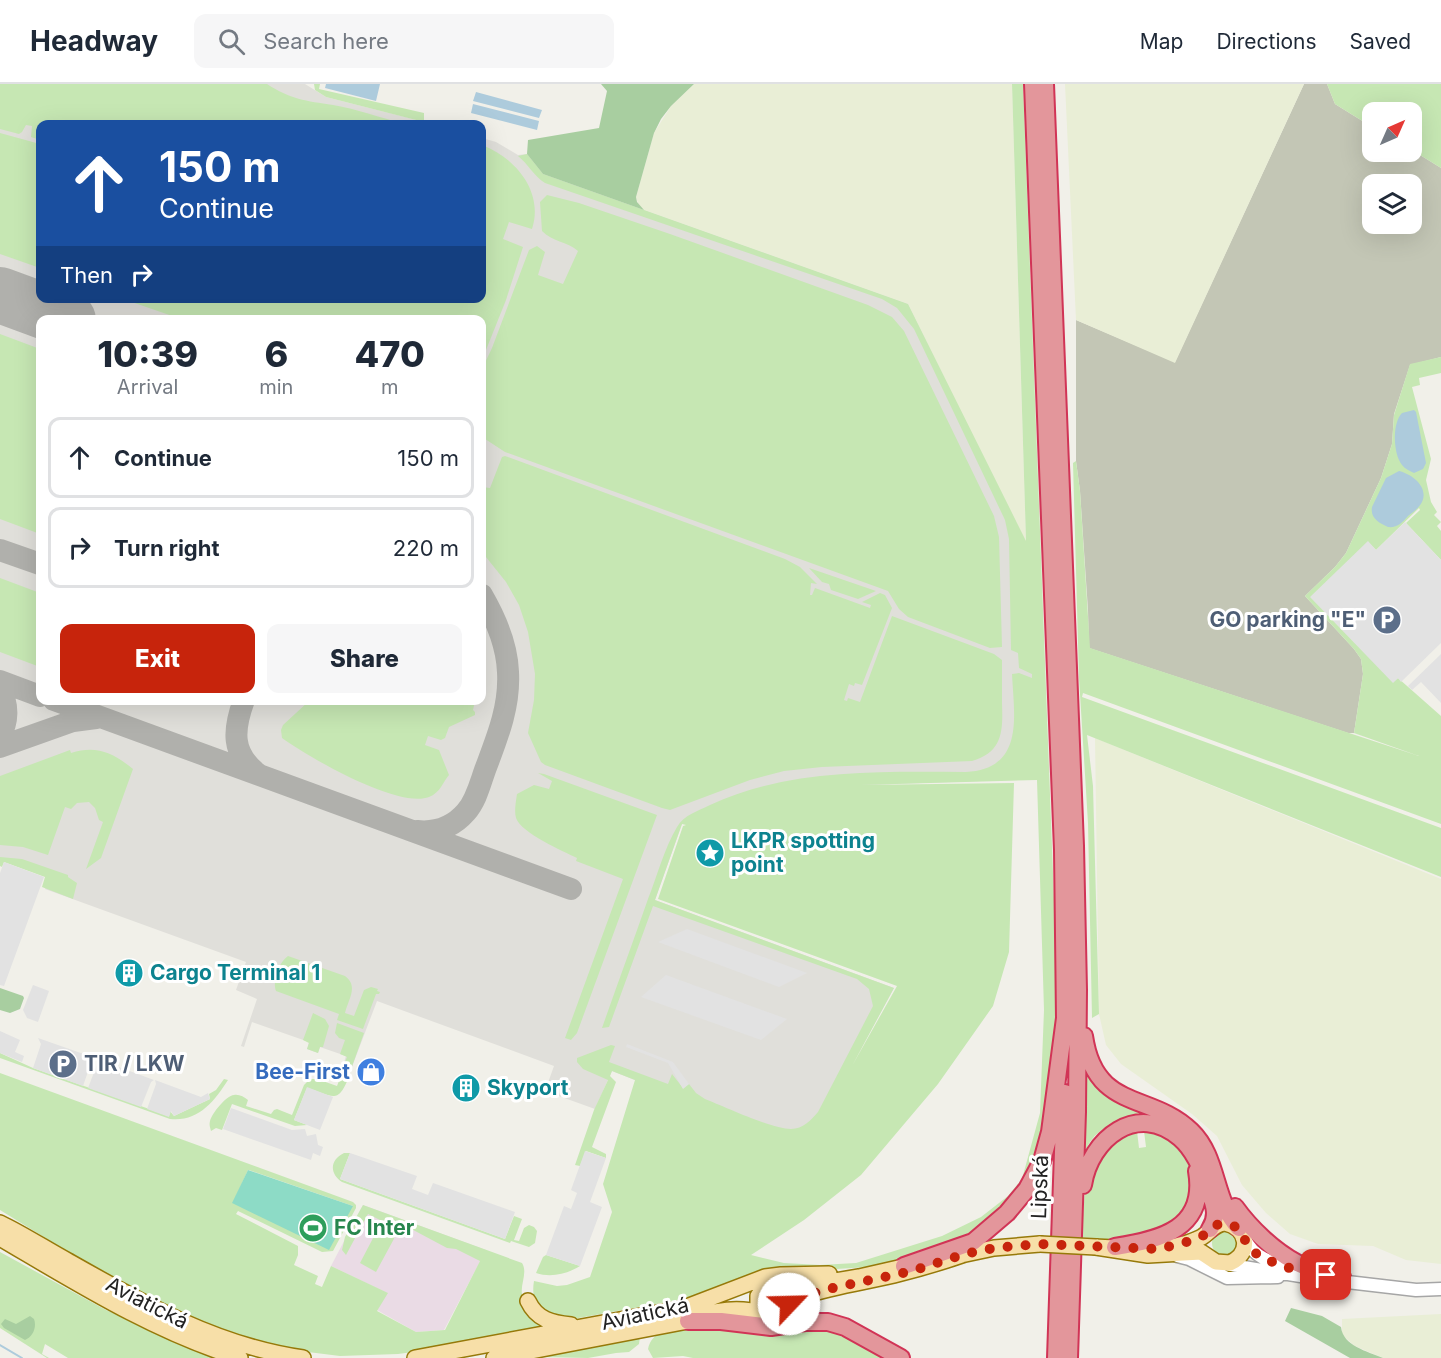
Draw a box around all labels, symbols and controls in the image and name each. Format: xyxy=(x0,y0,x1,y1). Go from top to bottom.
search box xyxy=(194,14,614,68)
text: Headway xyxy=(30,24,158,58)
icon: search xyxy=(215,25,248,58)
text: Search here xyxy=(263,28,389,54)
text: Map xyxy=(1140,29,1183,54)
text: Directions xyxy=(1216,29,1317,54)
text: Saved xyxy=(1350,29,1411,54)
north arrow xyxy=(1362,102,1422,162)
map controls xyxy=(1362,102,1422,234)
text: 150 m xyxy=(159,141,281,192)
icon: ahead xyxy=(60,144,138,222)
button: layers xyxy=(1362,174,1422,234)
text: Continue xyxy=(159,192,274,225)
icon: right xyxy=(125,258,158,291)
text: Then xyxy=(60,262,113,288)
text: 10:39 xyxy=(97,332,198,376)
text: 6 xyxy=(264,332,288,376)
text: 470 xyxy=(355,332,425,376)
text: Arrival xyxy=(117,375,178,399)
text: min xyxy=(259,375,293,399)
text: m xyxy=(381,375,398,399)
icon: ahead xyxy=(63,441,96,474)
text: Continue xyxy=(114,445,212,471)
text: 150 m xyxy=(397,445,459,471)
icon: right xyxy=(63,531,96,564)
text: Turn right xyxy=(114,535,220,561)
text: 220 m xyxy=(393,535,459,561)
parking icon: GO parking "E" xyxy=(1371,604,1403,636)
place label: GO parking "E" xyxy=(1209,607,1366,632)
button: Exit xyxy=(60,624,255,693)
button: Share xyxy=(267,624,462,693)
place label: LKPR spotting point xyxy=(731,828,875,877)
place icon: LKPR spotting point xyxy=(694,837,726,869)
building icon: Cargo Terminal 1 xyxy=(113,957,145,989)
place label: Cargo Terminal 1 xyxy=(150,960,320,985)
parking icon: TIR / LKW xyxy=(47,1048,79,1080)
place label: TIR / LKW xyxy=(84,1051,185,1076)
shop icon: Bee-First xyxy=(355,1056,387,1088)
place label: Bee-First xyxy=(255,1059,350,1084)
building icon: Skyport xyxy=(450,1072,482,1104)
place label: Skyport xyxy=(487,1075,569,1100)
street label: Lipská xyxy=(1026,1154,1053,1220)
sports icon: FC Inter xyxy=(297,1212,329,1244)
place label: FC Inter xyxy=(334,1215,415,1240)
pin xyxy=(1300,1249,1351,1300)
icon: arrive xyxy=(1309,1258,1342,1291)
street label: Aviatická xyxy=(102,1271,193,1334)
position arrow xyxy=(757,1272,821,1336)
street label: Aviatická xyxy=(599,1292,691,1335)

